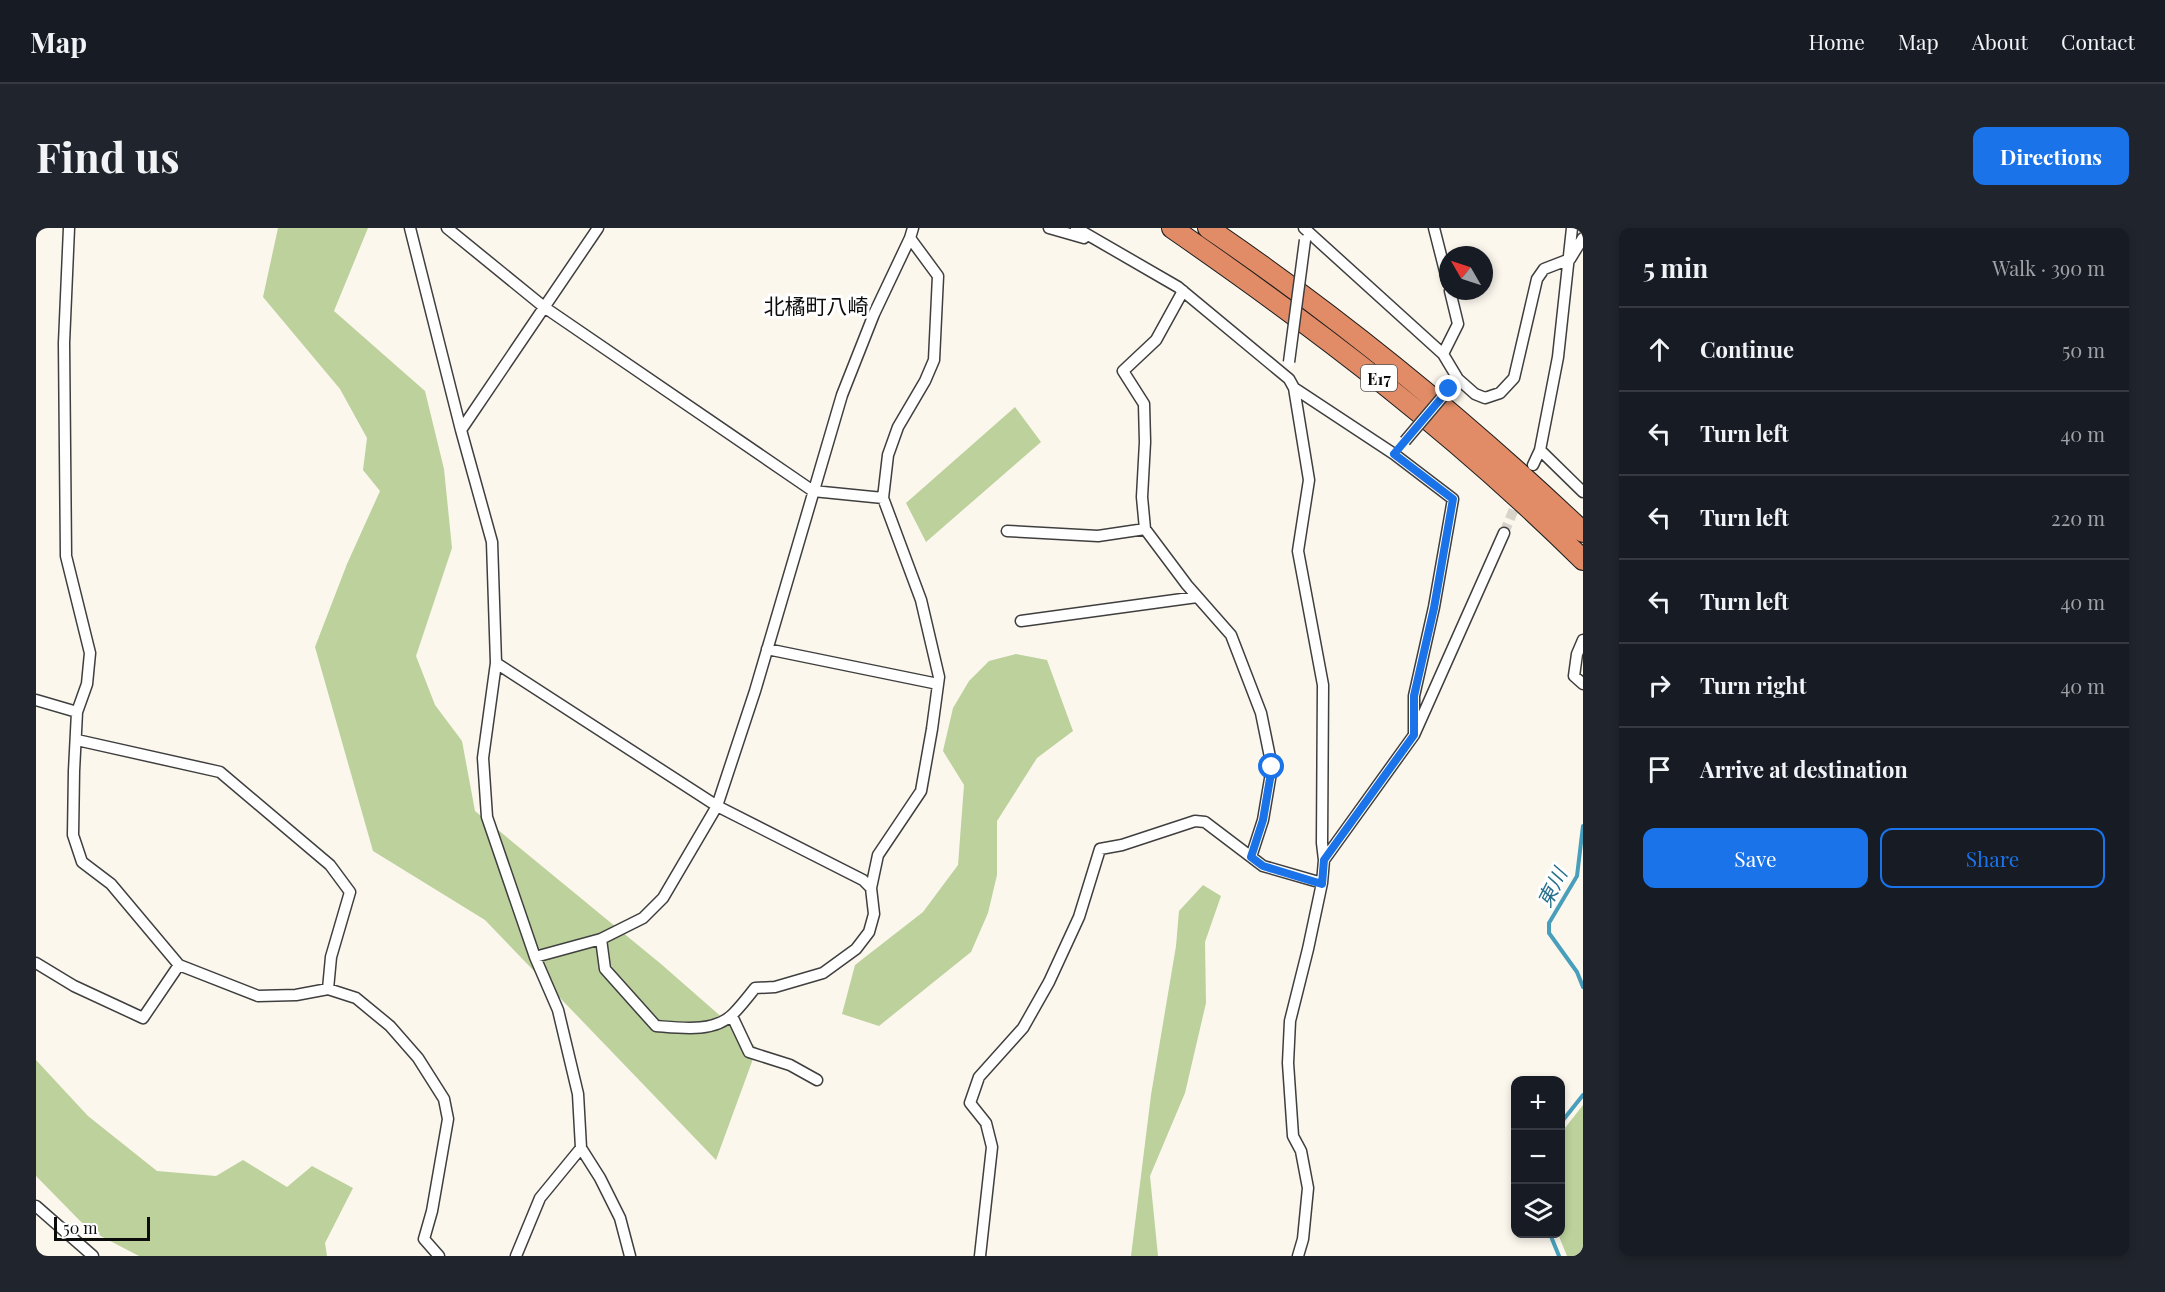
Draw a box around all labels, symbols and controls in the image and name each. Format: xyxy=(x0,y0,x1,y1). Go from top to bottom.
text: Map xyxy=(30,23,87,60)
text: Home xyxy=(1809,27,1865,55)
text: Map xyxy=(1898,27,1939,55)
text: About xyxy=(1972,27,2028,55)
text: Contact xyxy=(2061,27,2135,55)
button: Directions xyxy=(1973,127,2129,185)
text: Find us xyxy=(36,128,180,184)
north arrow xyxy=(1439,246,1493,300)
text: 5 min xyxy=(1643,250,1708,285)
text: Walk · 390 m xyxy=(1992,254,2105,281)
district label: 北橘町八崎 xyxy=(764,291,869,319)
icon: ahead xyxy=(1643,333,1676,366)
text: Continue xyxy=(1700,334,1794,364)
text: 50 m xyxy=(2062,336,2105,363)
road number: E17 xyxy=(1361,365,1397,391)
route end xyxy=(1435,375,1461,401)
icon: left xyxy=(1643,417,1676,450)
text: Turn left xyxy=(1700,418,1789,448)
text: 40 m xyxy=(2060,420,2105,447)
icon: left xyxy=(1643,501,1676,534)
text: Turn left xyxy=(1700,502,1789,532)
text: 220 m xyxy=(2051,504,2105,531)
icon: left xyxy=(1643,585,1676,618)
text: Turn left xyxy=(1700,586,1789,616)
text: 40 m xyxy=(2060,588,2105,615)
icon: right xyxy=(1643,669,1676,702)
text: Turn right xyxy=(1700,670,1806,700)
text: 40 m xyxy=(2060,672,2105,699)
route start xyxy=(1258,753,1284,779)
icon: arrive xyxy=(1643,753,1676,786)
text: Arrive at destination xyxy=(1700,754,1908,784)
button: Save xyxy=(1643,828,1868,888)
button: Share xyxy=(1880,828,2105,888)
water label: 東川 xyxy=(1530,861,1573,911)
map controls xyxy=(1511,1076,1565,1238)
button: + xyxy=(1511,1076,1565,1130)
button: − xyxy=(1511,1130,1565,1184)
button: layers xyxy=(1511,1184,1565,1238)
scale bar xyxy=(54,1214,150,1242)
text: 50 m xyxy=(63,1217,97,1238)

